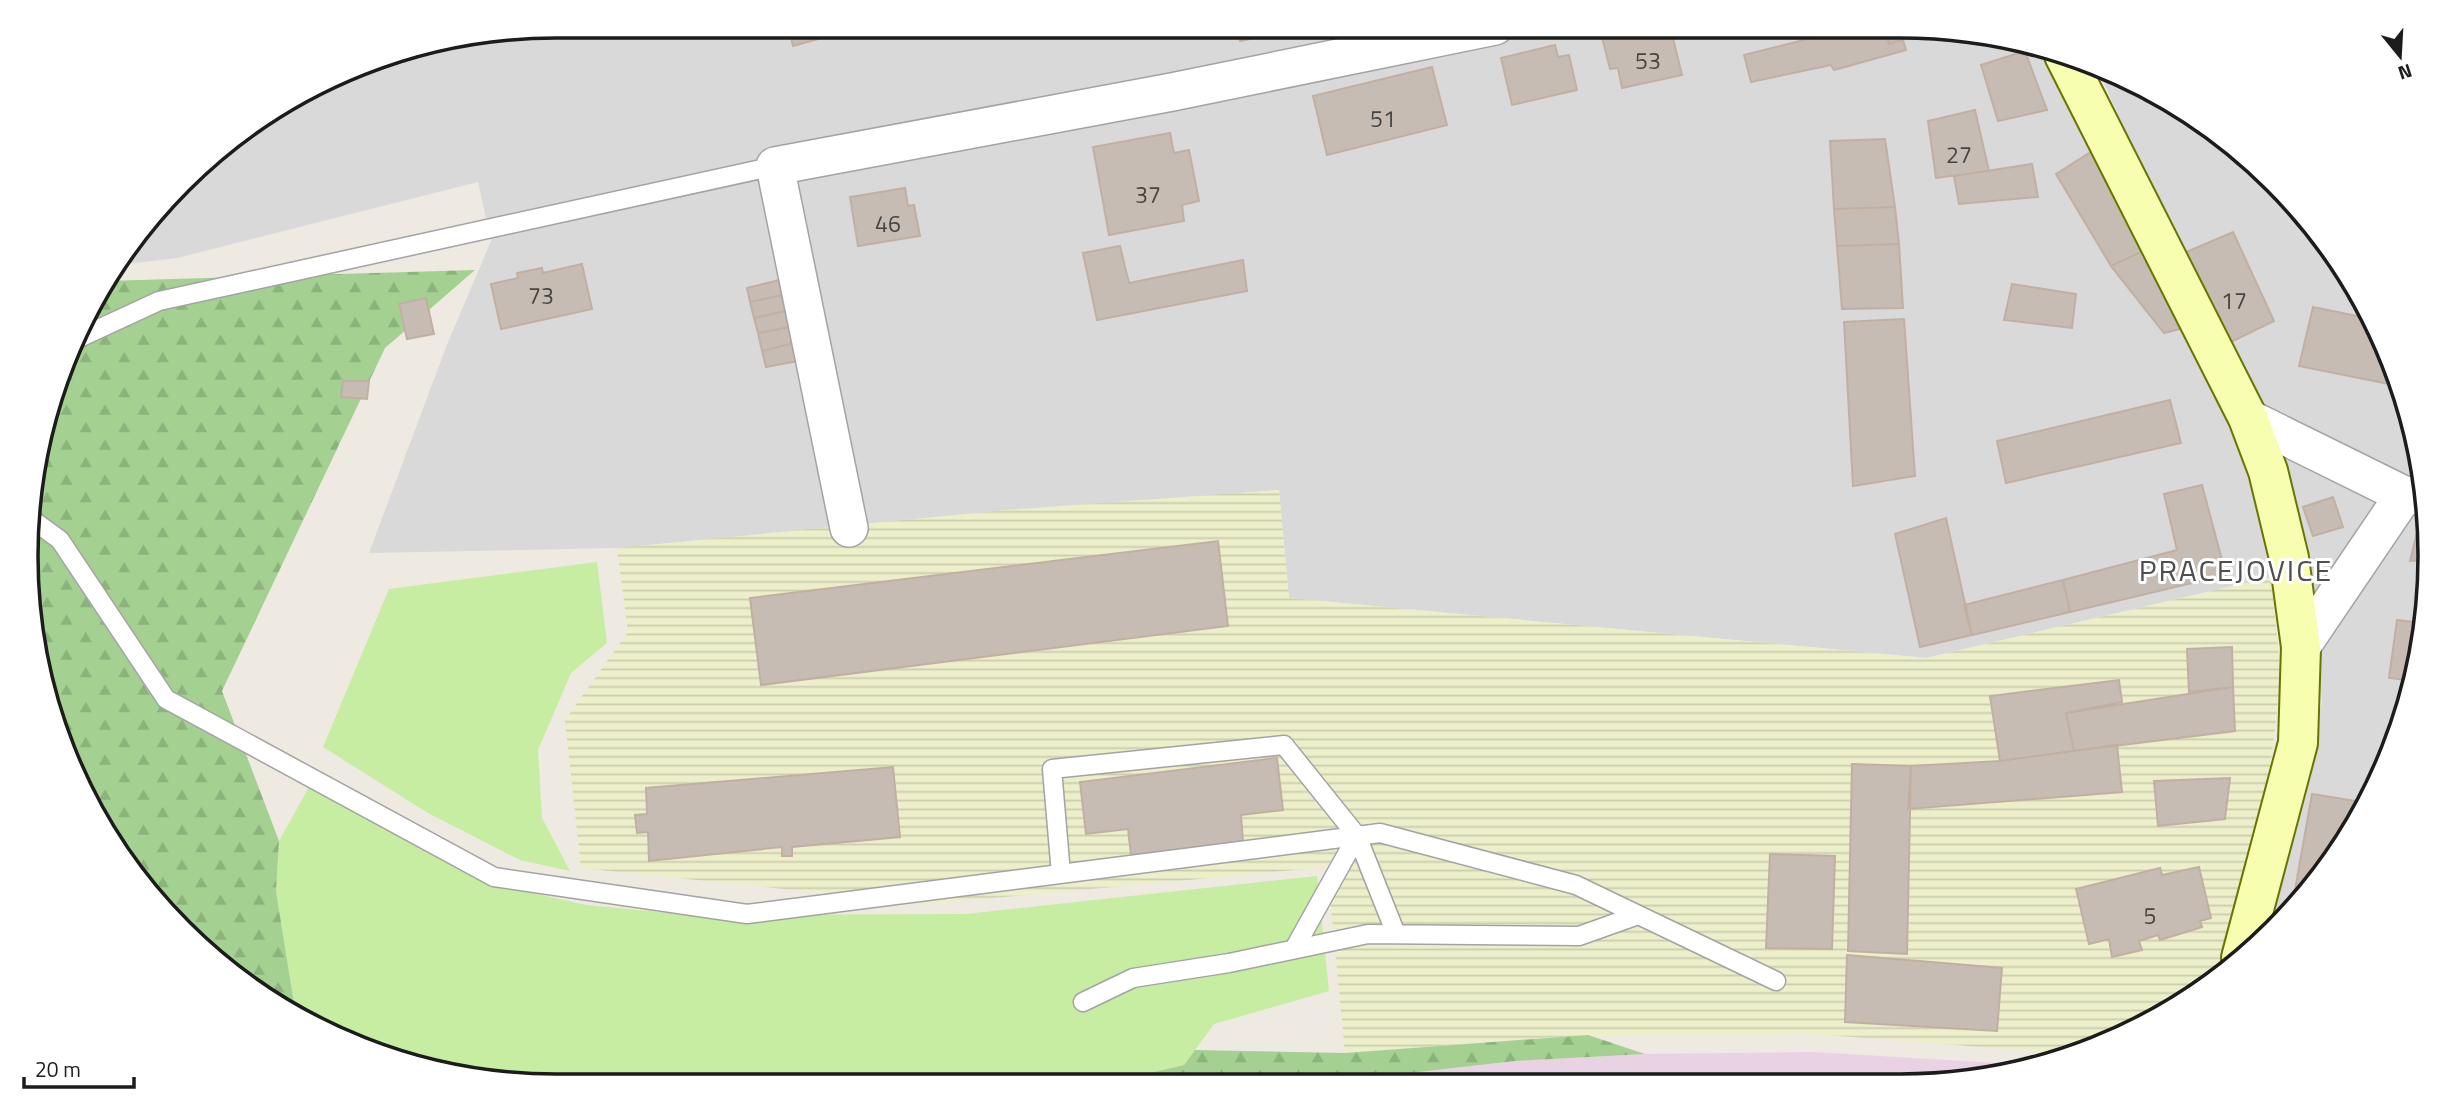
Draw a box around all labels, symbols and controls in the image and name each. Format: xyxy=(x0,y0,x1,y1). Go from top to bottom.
north arrow xyxy=(2365,21,2435,91)
house number: 53 xyxy=(1635,43,1661,78)
text: N xyxy=(2395,57,2416,88)
house number: 51 xyxy=(1370,101,1396,136)
house number: 27 xyxy=(1946,137,1972,172)
house number: 37 xyxy=(1135,177,1161,212)
house number: 46 xyxy=(875,206,901,241)
house number: 73 xyxy=(528,278,554,313)
house number: 17 xyxy=(2221,283,2247,318)
district label: PRACEJOVICE xyxy=(2139,547,2333,593)
house number: 5 xyxy=(2144,898,2156,933)
scale bar xyxy=(24,1046,135,1090)
text: 20 m xyxy=(35,1053,81,1085)

